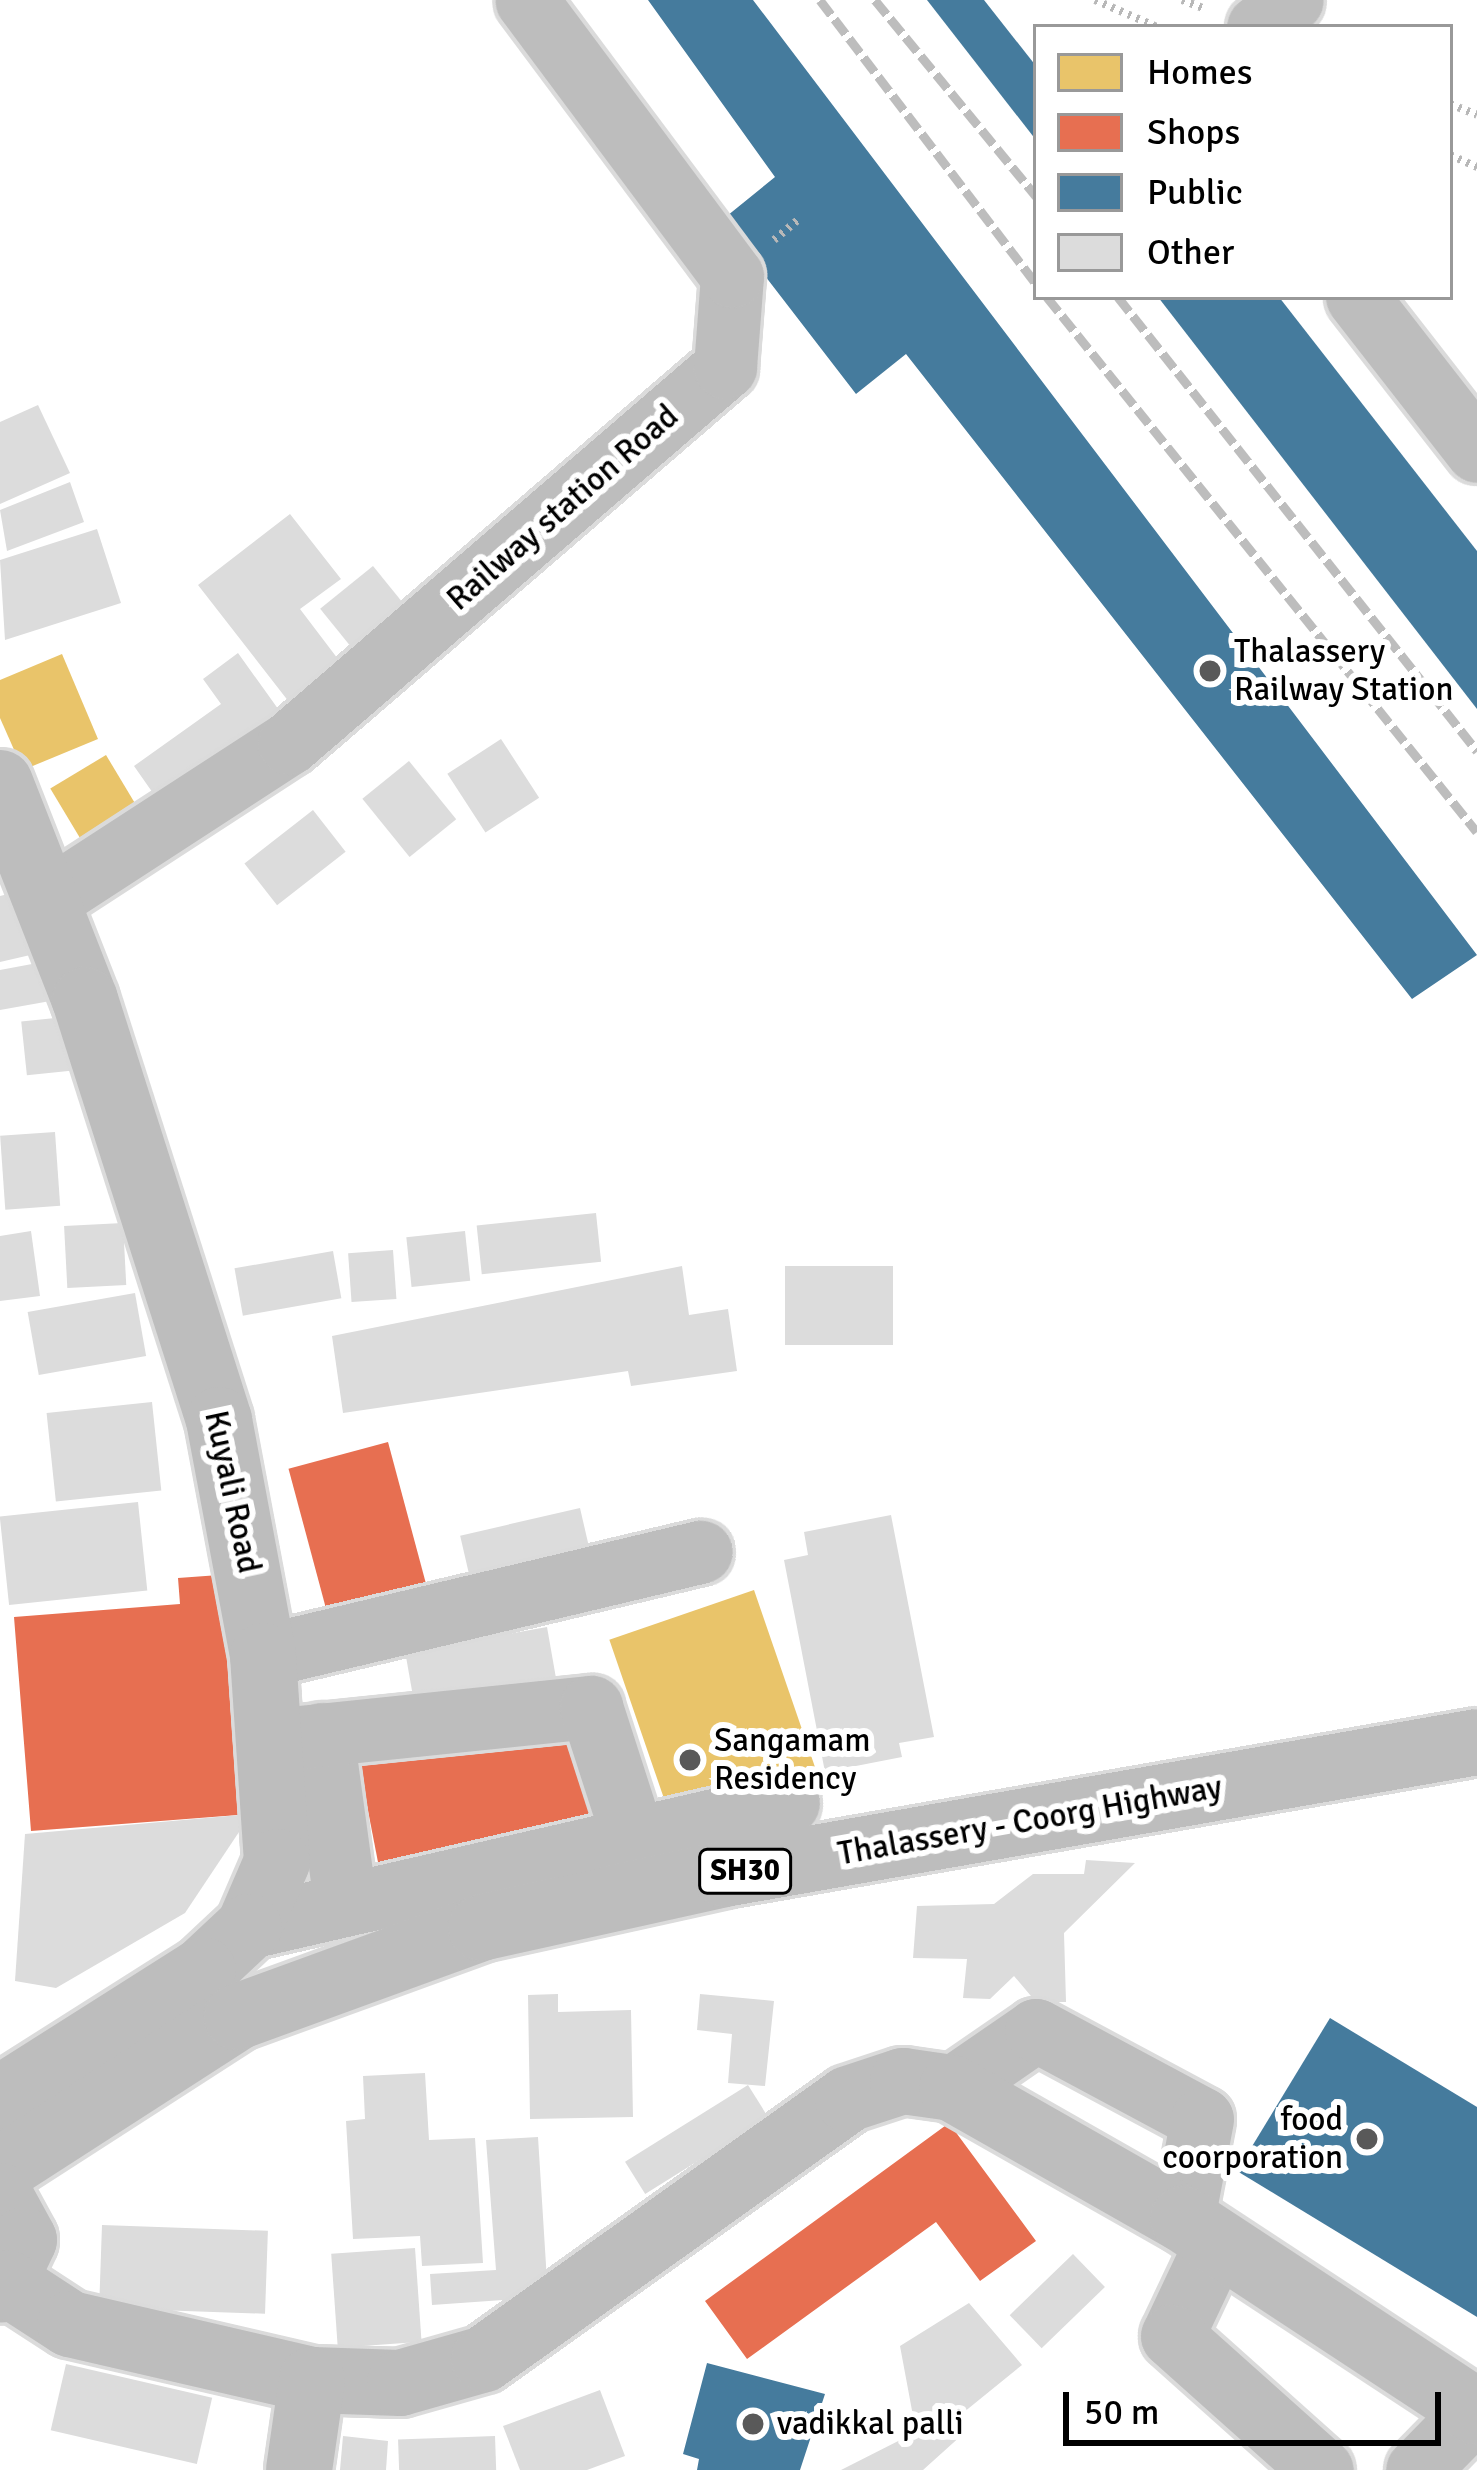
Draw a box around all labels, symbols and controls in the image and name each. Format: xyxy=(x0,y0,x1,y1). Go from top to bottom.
legend xyxy=(1033,24,1453,300)
text: Homes xyxy=(1147,50,1252,95)
text: Shops xyxy=(1147,110,1240,155)
text: Public xyxy=(1147,170,1243,215)
text: Other xyxy=(1147,230,1234,275)
street label: Railway station Road xyxy=(439,397,687,619)
place label: Thalassery Railway Station xyxy=(1234,632,1453,710)
marker: Thalassery Railway Station xyxy=(1197,658,1223,684)
street label: Kuyali Road xyxy=(195,1407,269,1577)
place label: Sangamam Residency xyxy=(714,1721,871,1799)
marker: Sangamam Residency xyxy=(677,1747,703,1773)
street label: Thalassery - Coorg Highway xyxy=(835,1768,1225,1874)
road number: SH30 xyxy=(697,1847,793,1895)
place label: food coorporation xyxy=(1162,2100,1343,2178)
marker: food coorporation xyxy=(1354,2126,1380,2152)
scale bar xyxy=(1069,2368,1447,2442)
text: 50 m xyxy=(1084,2390,1160,2435)
place label: vadikkal palli xyxy=(777,2404,964,2444)
marker: vadikkal palli xyxy=(740,2411,766,2437)

